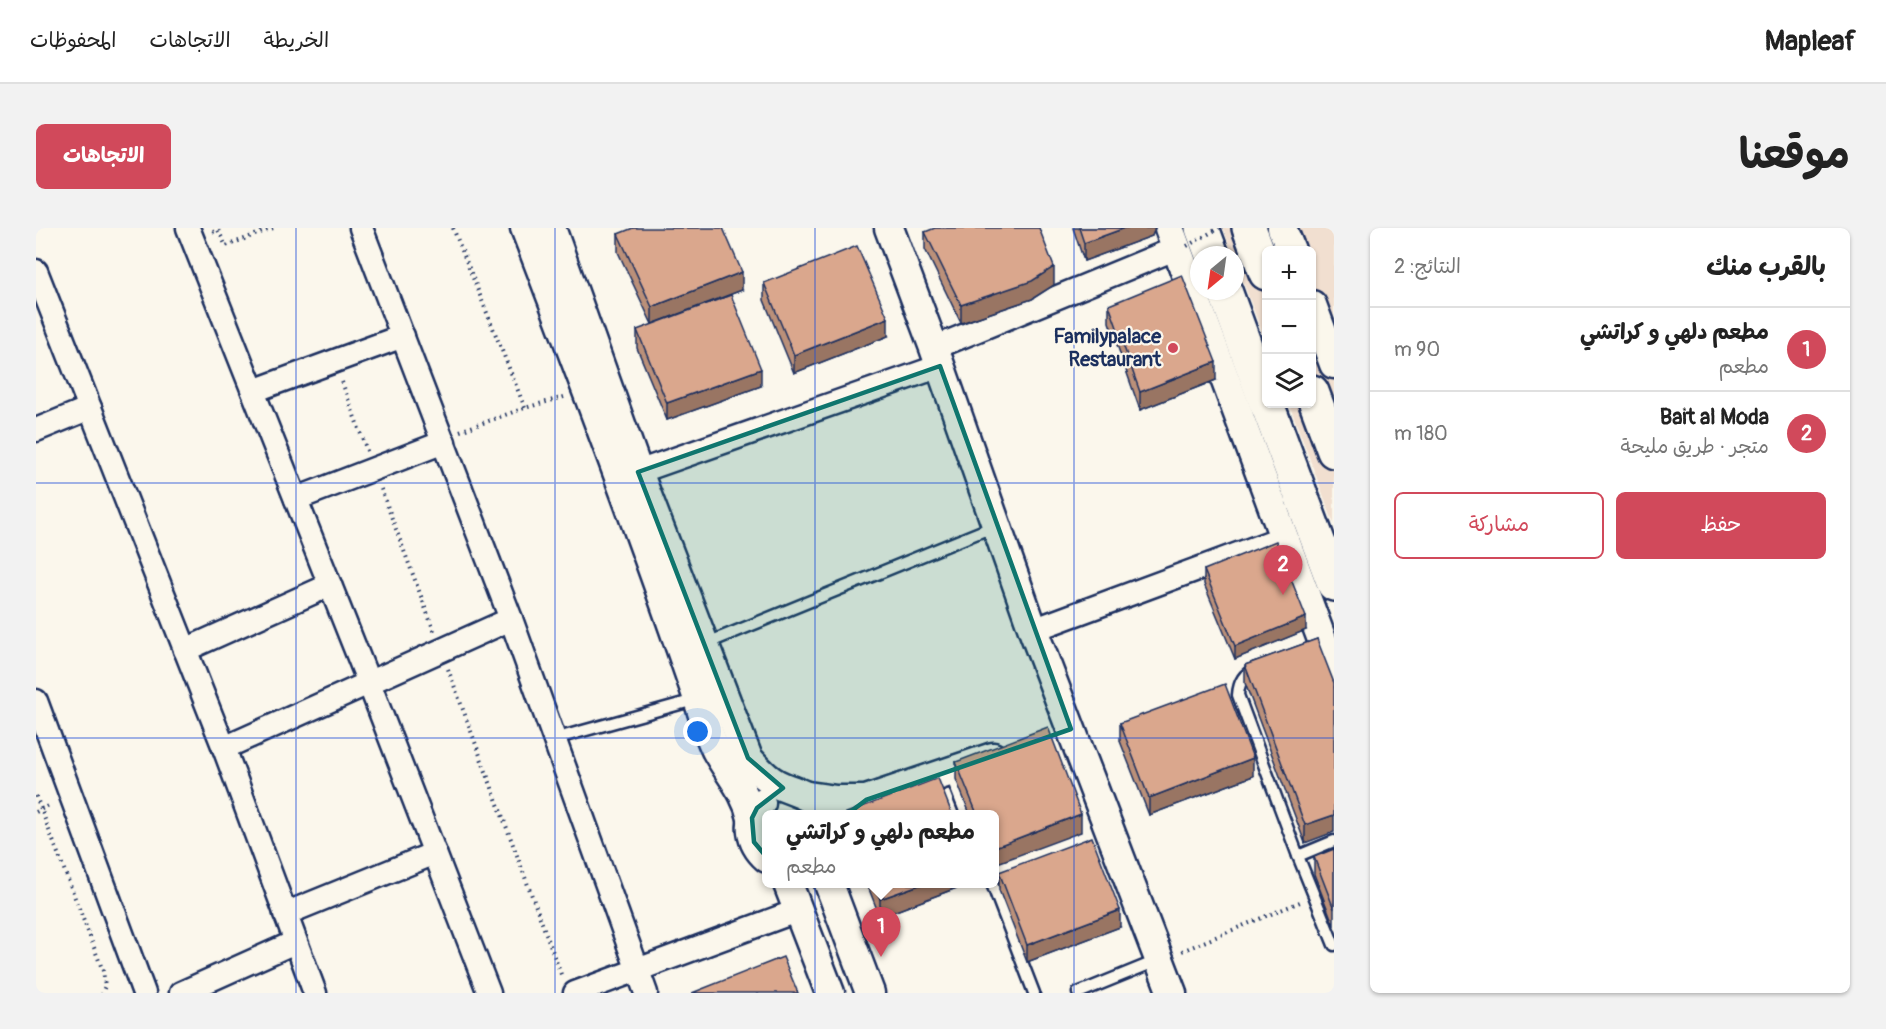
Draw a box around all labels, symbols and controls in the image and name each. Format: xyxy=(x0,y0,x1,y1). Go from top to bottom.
text: Mapleaf xyxy=(1765,24,1856,59)
text: المحفوظات xyxy=(30,27,116,54)
text: الاتجاهات xyxy=(149,27,231,54)
text: الخريطة xyxy=(264,27,329,54)
button: الاتجاهات xyxy=(36,124,171,189)
text: موقعنا xyxy=(1739,129,1850,181)
north arrow xyxy=(1190,246,1244,300)
map controls xyxy=(1262,246,1316,408)
button: + xyxy=(1262,246,1316,300)
text: بالقرب منك xyxy=(1706,251,1826,283)
text: النتائج: 2 xyxy=(1394,254,1461,279)
button: − xyxy=(1262,300,1316,354)
text: مطعم دلهي و كراتشي xyxy=(1580,318,1769,346)
place label: Familypalace Restaurant xyxy=(1053,324,1162,372)
text: 90 m xyxy=(1394,337,1440,362)
text: 1 xyxy=(1803,337,1810,362)
marker: Familypalace Restaurant xyxy=(1166,341,1180,355)
button: layers xyxy=(1262,354,1316,408)
text: مطعم xyxy=(1718,354,1769,379)
text: Bait al Moda xyxy=(1660,403,1769,431)
text: 180 m xyxy=(1394,421,1448,446)
text: 2 xyxy=(1801,421,1812,446)
text: متجر · طريق مليحة xyxy=(1621,434,1769,459)
button: مشاركة xyxy=(1394,492,1604,559)
button: حفظ xyxy=(1616,492,1826,559)
pin: 2 xyxy=(1264,546,1302,595)
your location xyxy=(683,717,712,746)
popup xyxy=(762,810,999,888)
text: مطعم دلهي و كراتشي xyxy=(786,818,975,846)
text: مطعم xyxy=(786,854,837,879)
pin: 1 xyxy=(862,908,900,957)

